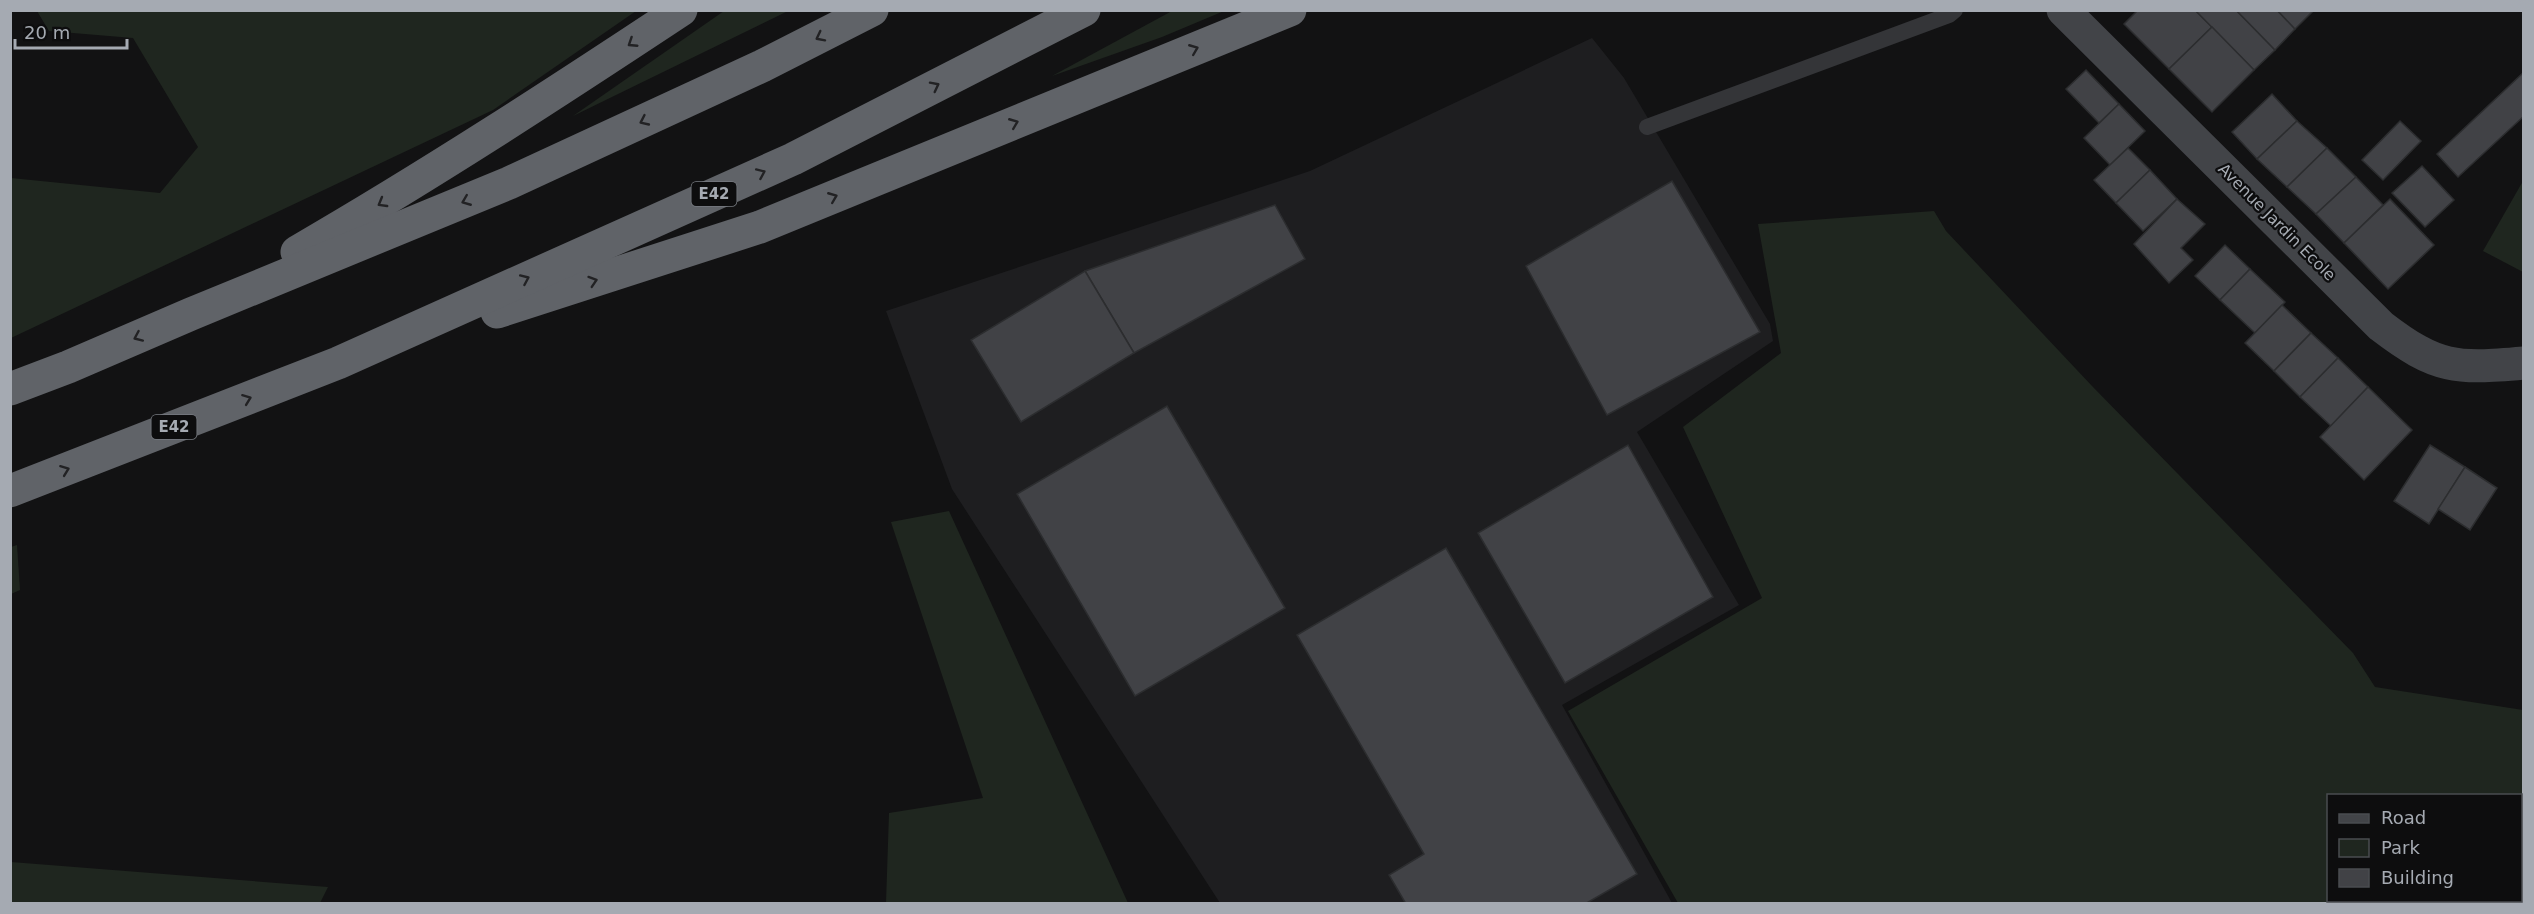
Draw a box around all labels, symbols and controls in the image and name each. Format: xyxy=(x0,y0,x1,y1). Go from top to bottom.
scale bar xyxy=(15,12,128,50)
text: 20 m xyxy=(24,22,70,43)
one-way arrow xyxy=(815,30,826,41)
one-way arrow xyxy=(628,35,638,47)
one-way arrow xyxy=(1188,44,1199,56)
one-way arrow xyxy=(929,82,940,93)
one-way arrow xyxy=(639,114,650,126)
one-way arrow xyxy=(1007,118,1018,130)
street label: Avenue Jardin Ecole xyxy=(2214,159,2340,285)
one-way arrow xyxy=(754,169,765,181)
road number: E42 xyxy=(692,182,736,206)
one-way arrow xyxy=(827,192,838,204)
one-way arrow xyxy=(461,194,472,206)
one-way arrow xyxy=(378,195,388,207)
one-way arrow xyxy=(519,274,530,286)
one-way arrow xyxy=(587,275,598,288)
one-way arrow xyxy=(133,330,144,342)
one-way arrow xyxy=(241,394,252,406)
road number: E42 xyxy=(152,415,196,439)
one-way arrow xyxy=(59,464,70,477)
legend xyxy=(2327,794,2522,902)
text: Road xyxy=(2381,807,2426,828)
text: Park xyxy=(2381,837,2420,858)
text: Building xyxy=(2381,867,2454,888)

